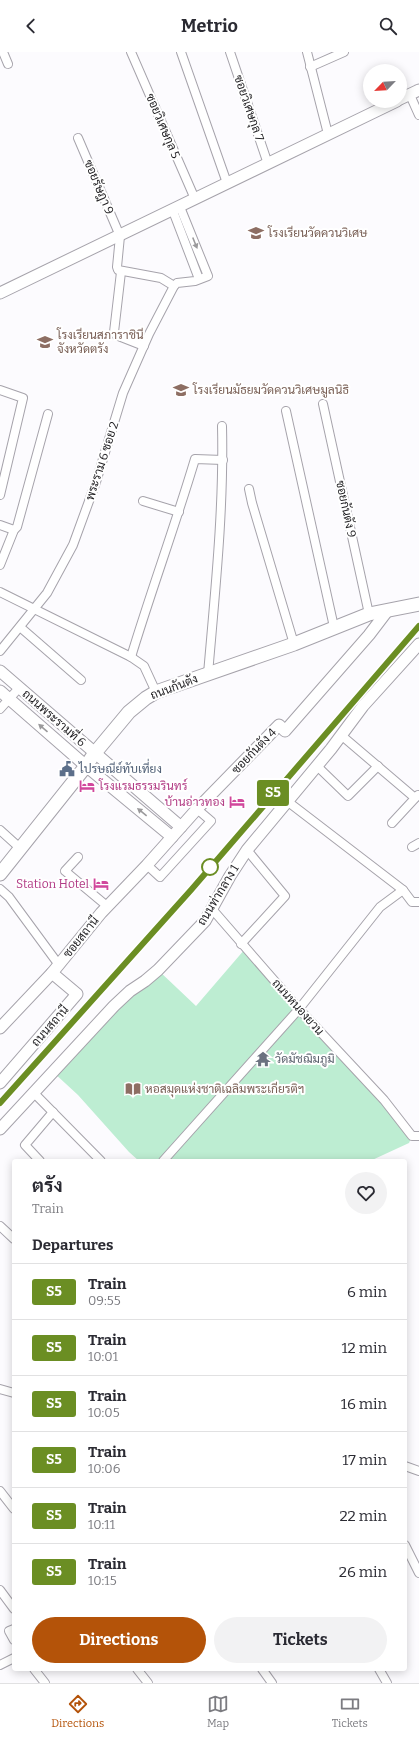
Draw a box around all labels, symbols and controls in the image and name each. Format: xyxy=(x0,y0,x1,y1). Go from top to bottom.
icon: back xyxy=(20,15,42,37)
text: Metrio xyxy=(181,15,238,37)
icon: search xyxy=(377,15,399,37)
north arrow xyxy=(363,64,407,108)
map controls xyxy=(363,64,407,108)
street label: ซอยวิเศษกุล 7 xyxy=(229,73,267,143)
street label: ซอยวิเศษกุล 5 xyxy=(141,91,183,161)
street label: ซอยรัษฎา 9 xyxy=(80,158,117,217)
school or university icon: โรงเรียนวัดควนวิเศษ xyxy=(247,224,265,242)
place label: โรงเรียนวัดควนวิเศษ xyxy=(267,225,368,240)
one-way arrow xyxy=(192,238,198,250)
place label: โรงเรียนสภาราชินี จังหวัดตรัง xyxy=(56,327,144,356)
school or university icon: โรงเรียนสภาราชินี จังหวัดตรัง xyxy=(36,333,54,351)
school or university icon: โรงเรียนมัธยมวัดควนวิเศษมูลนิธิ xyxy=(172,381,190,399)
place label: โรงเรียนมัธยมวัดควนวิเศษมูลนิธิ xyxy=(192,382,349,398)
street label: พระราม 6 ซอย 2 xyxy=(83,420,121,502)
street label: ซอยกันตัง 9 xyxy=(333,479,359,539)
street label: ถนนกันตัง xyxy=(148,672,200,702)
street label: ถนนพระรามที่ 6 xyxy=(19,684,91,749)
one-way arrow xyxy=(38,724,48,733)
street label: ซอยกันตัง 4 xyxy=(229,725,279,777)
place label: ไปรษณีย์ทับเที่ยง xyxy=(78,758,162,776)
public building icon: ไปรษณีย์ทับเที่ยง xyxy=(58,760,76,778)
hotel icon: โรงแรมธรรมรินทร์ xyxy=(78,777,96,795)
place label: โรงแรมธรรมรินทร์ xyxy=(98,778,188,793)
line badge: S5 xyxy=(255,780,291,806)
text: S5 xyxy=(265,784,281,801)
hotel icon: บ้านอ่าวทอง xyxy=(228,793,246,811)
place label: บ้านอ่าวทอง xyxy=(164,795,225,809)
one-way arrow xyxy=(137,808,147,817)
unlabelled marker xyxy=(201,858,219,876)
street label: ถนนท่ากลาง 1 xyxy=(194,862,242,928)
hotel icon: Station Hotel xyxy=(92,875,110,893)
place label: Station Hotel xyxy=(16,877,90,891)
street label: ซอยสถานี xyxy=(59,913,102,960)
street label: ถนนหนองยวน xyxy=(269,976,327,1038)
street label: ถนนสถานี xyxy=(28,1002,72,1049)
temple icon: วัดมัชฌิมภูมิ xyxy=(254,1050,272,1068)
place label: วัดมัชฌิมภูมิ xyxy=(275,1052,335,1067)
library icon: หอสมุดแห่งชาติเฉลิมพระเกียรติฯ xyxy=(124,1080,142,1098)
place label: หอสมุดแห่งชาติเฉลิมพระเกียรติฯ xyxy=(145,1081,304,1098)
button: heart xyxy=(345,1172,387,1214)
text: ตรัง xyxy=(32,1174,63,1197)
text: Train xyxy=(32,1201,64,1216)
text: Departures xyxy=(32,1236,113,1254)
text: Train xyxy=(88,1275,126,1293)
text: S5 xyxy=(46,1283,62,1300)
text: 6 min xyxy=(347,1283,387,1301)
text: 09:55 xyxy=(88,1293,121,1308)
text: Train xyxy=(88,1331,126,1349)
text: S5 xyxy=(46,1339,62,1356)
text: 12 min xyxy=(341,1339,387,1357)
text: 10:01 xyxy=(88,1349,118,1364)
text: Train xyxy=(88,1387,126,1405)
text: S5 xyxy=(46,1395,62,1412)
text: 16 min xyxy=(341,1395,387,1413)
text: 10:05 xyxy=(88,1405,120,1420)
text: Train xyxy=(88,1443,126,1461)
text: S5 xyxy=(46,1451,62,1468)
text: 17 min xyxy=(342,1451,387,1469)
text: 10:06 xyxy=(88,1461,120,1476)
text: Train xyxy=(88,1499,126,1517)
text: S5 xyxy=(46,1507,62,1524)
text: 22 min xyxy=(339,1507,387,1525)
text: 10:11 xyxy=(88,1517,115,1532)
text: Train xyxy=(88,1555,126,1573)
text: S5 xyxy=(46,1563,62,1580)
text: 26 min xyxy=(339,1563,387,1581)
text: 10:15 xyxy=(88,1573,117,1588)
button: Directions xyxy=(32,1617,206,1663)
button: Tickets xyxy=(214,1617,387,1663)
tab: Directions xyxy=(51,1693,104,1730)
tab: Map xyxy=(207,1693,229,1730)
tab: Tickets xyxy=(332,1693,368,1730)

